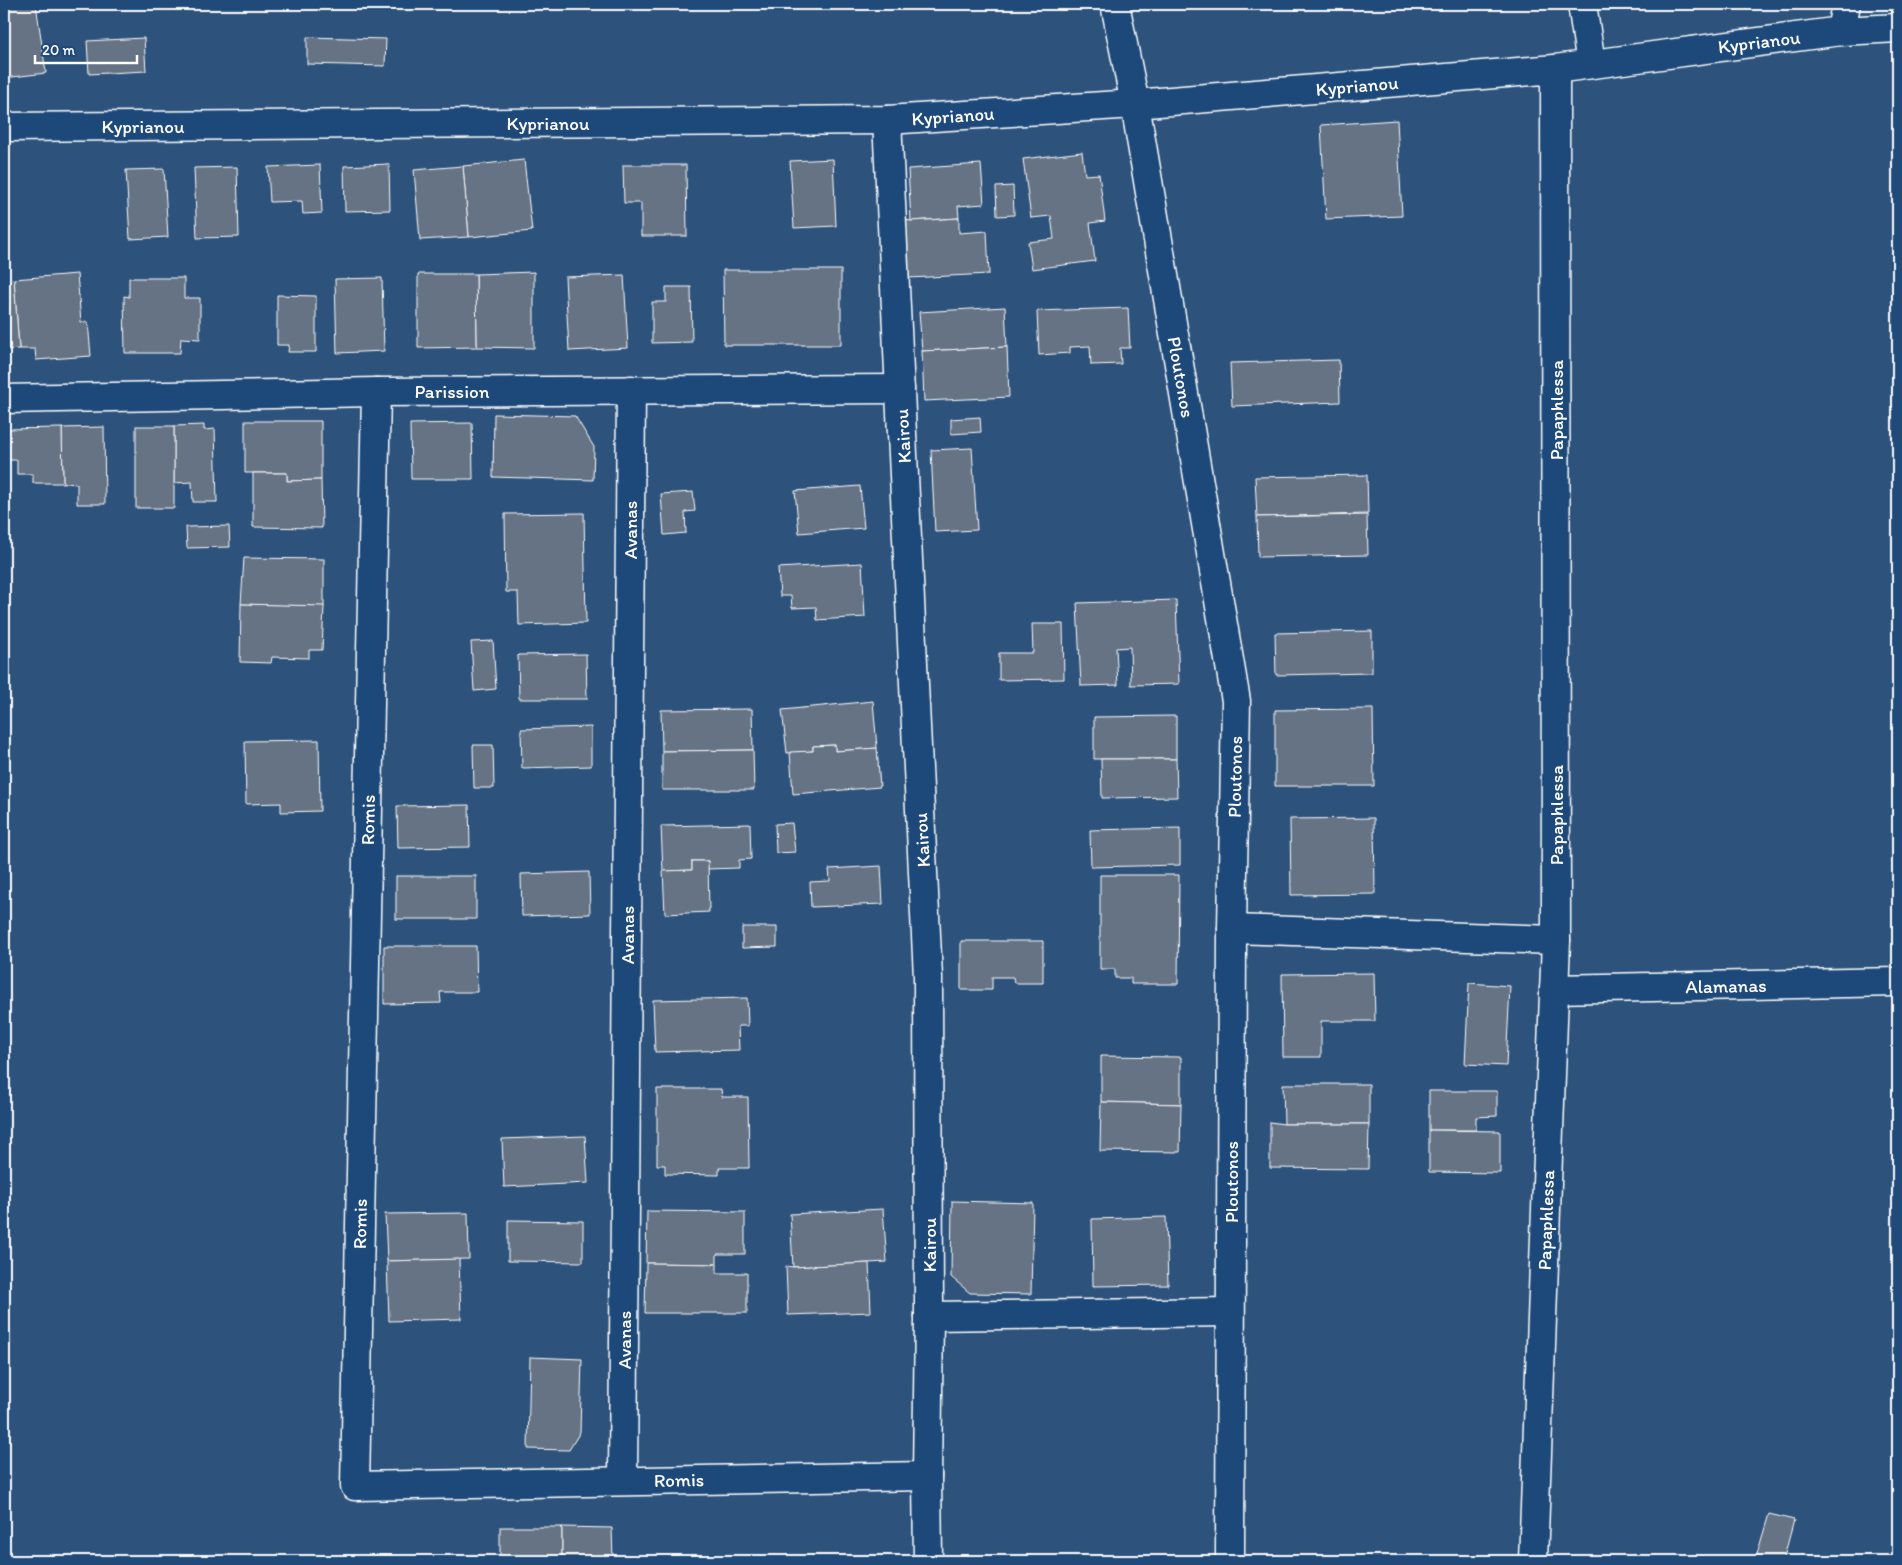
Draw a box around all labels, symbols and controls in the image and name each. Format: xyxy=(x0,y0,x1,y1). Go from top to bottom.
street label: Kyprianou xyxy=(1716,25,1802,58)
scale bar xyxy=(35,32,138,64)
text: 20 m xyxy=(42,41,76,59)
street label: Kyprianou xyxy=(1315,71,1400,101)
street label: Kyprianou xyxy=(911,102,996,130)
street label: Kyprianou xyxy=(507,112,590,135)
street label: Kyprianou xyxy=(102,115,185,138)
street label: Ploutonos xyxy=(1163,335,1199,419)
street label: Papaphlessa xyxy=(1545,360,1568,460)
street label: Parission xyxy=(415,380,490,403)
street label: Kairou xyxy=(890,408,916,464)
street label: Avanas xyxy=(619,501,642,559)
street label: Ploutonos xyxy=(1223,736,1247,818)
street label: Papaphlessa xyxy=(1545,765,1568,865)
street label: Romis xyxy=(356,795,380,845)
street label: Kairou xyxy=(909,812,935,868)
street label: Avanas xyxy=(616,906,639,964)
street label: Alamanas xyxy=(1685,974,1767,998)
street label: Ploutonos xyxy=(1220,1141,1243,1223)
street label: Papaphlessa xyxy=(1533,1169,1559,1271)
street label: Romis xyxy=(348,1199,372,1249)
street label: Kairou xyxy=(918,1217,941,1272)
street label: Avanas xyxy=(613,1311,636,1369)
street label: Romis xyxy=(654,1468,704,1492)

